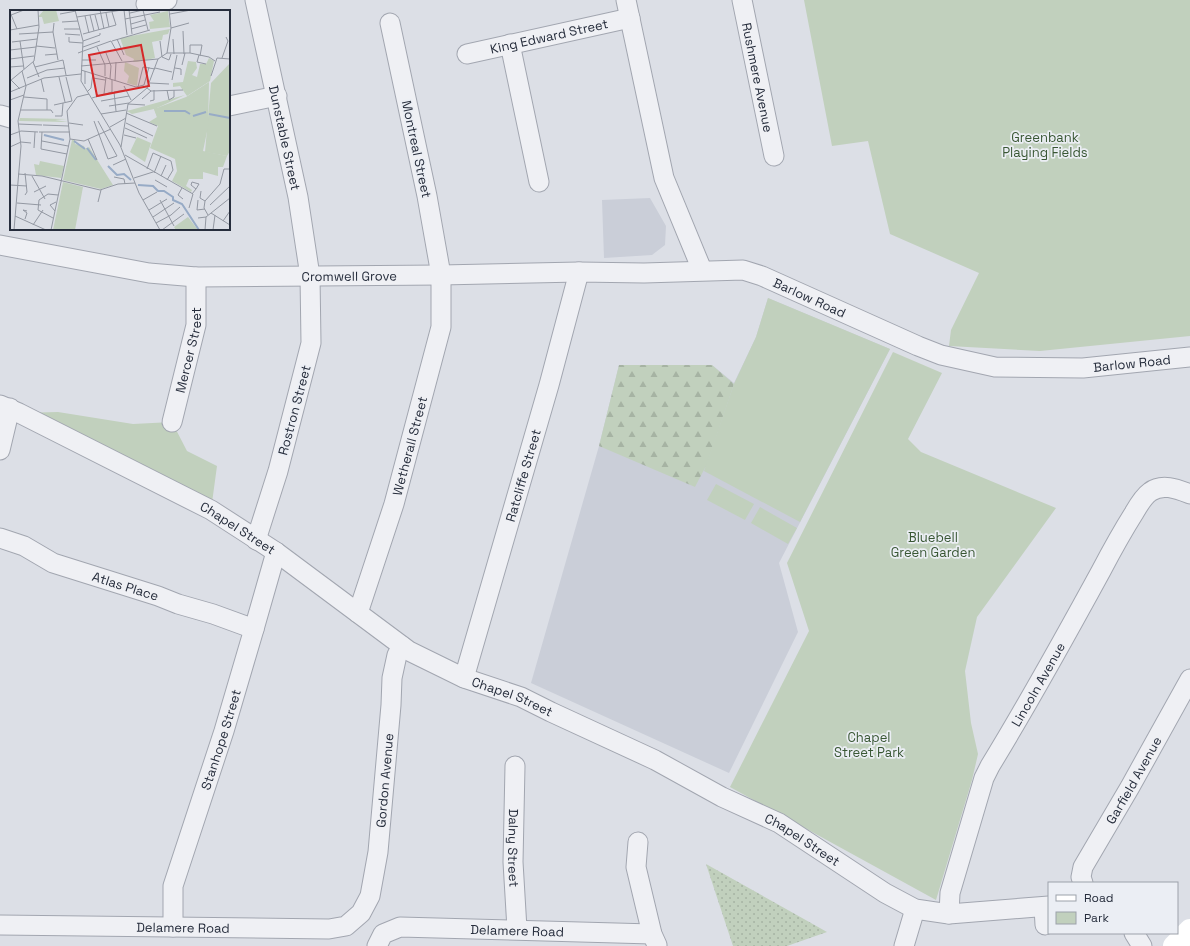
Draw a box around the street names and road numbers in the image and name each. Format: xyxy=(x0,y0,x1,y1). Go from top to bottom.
street label: King Edward Street xyxy=(488,15,610,58)
street label: Rushmere Avenue xyxy=(738,21,777,134)
street label: Dunstable Street xyxy=(265,84,304,192)
street label: Montreal Street xyxy=(398,99,435,199)
street label: Cromwell Grove xyxy=(301,267,397,285)
street label: Barlow Road xyxy=(770,274,848,322)
street label: Mercer Street xyxy=(172,307,205,395)
street label: Barlow Road xyxy=(1092,351,1172,376)
street label: Rostron Street xyxy=(274,363,315,457)
street label: Wetherall Street xyxy=(389,394,431,497)
street label: Ratcliffe Street xyxy=(502,427,545,524)
street label: Chapel Street xyxy=(197,498,279,558)
street label: Atlas Place xyxy=(90,568,161,605)
street label: Lincoln Avenue xyxy=(1007,639,1069,730)
street label: Chapel Street xyxy=(469,673,556,721)
street label: Stanhope Street xyxy=(197,687,245,792)
street label: Gordon Avenue xyxy=(372,732,397,828)
street label: Garfield Avenue xyxy=(1102,734,1165,827)
street label: Dalny Street xyxy=(504,809,522,888)
street label: Chapel Street xyxy=(762,810,843,870)
street label: Delamere Road xyxy=(136,919,230,937)
street label: Delamere Road xyxy=(470,921,564,941)

